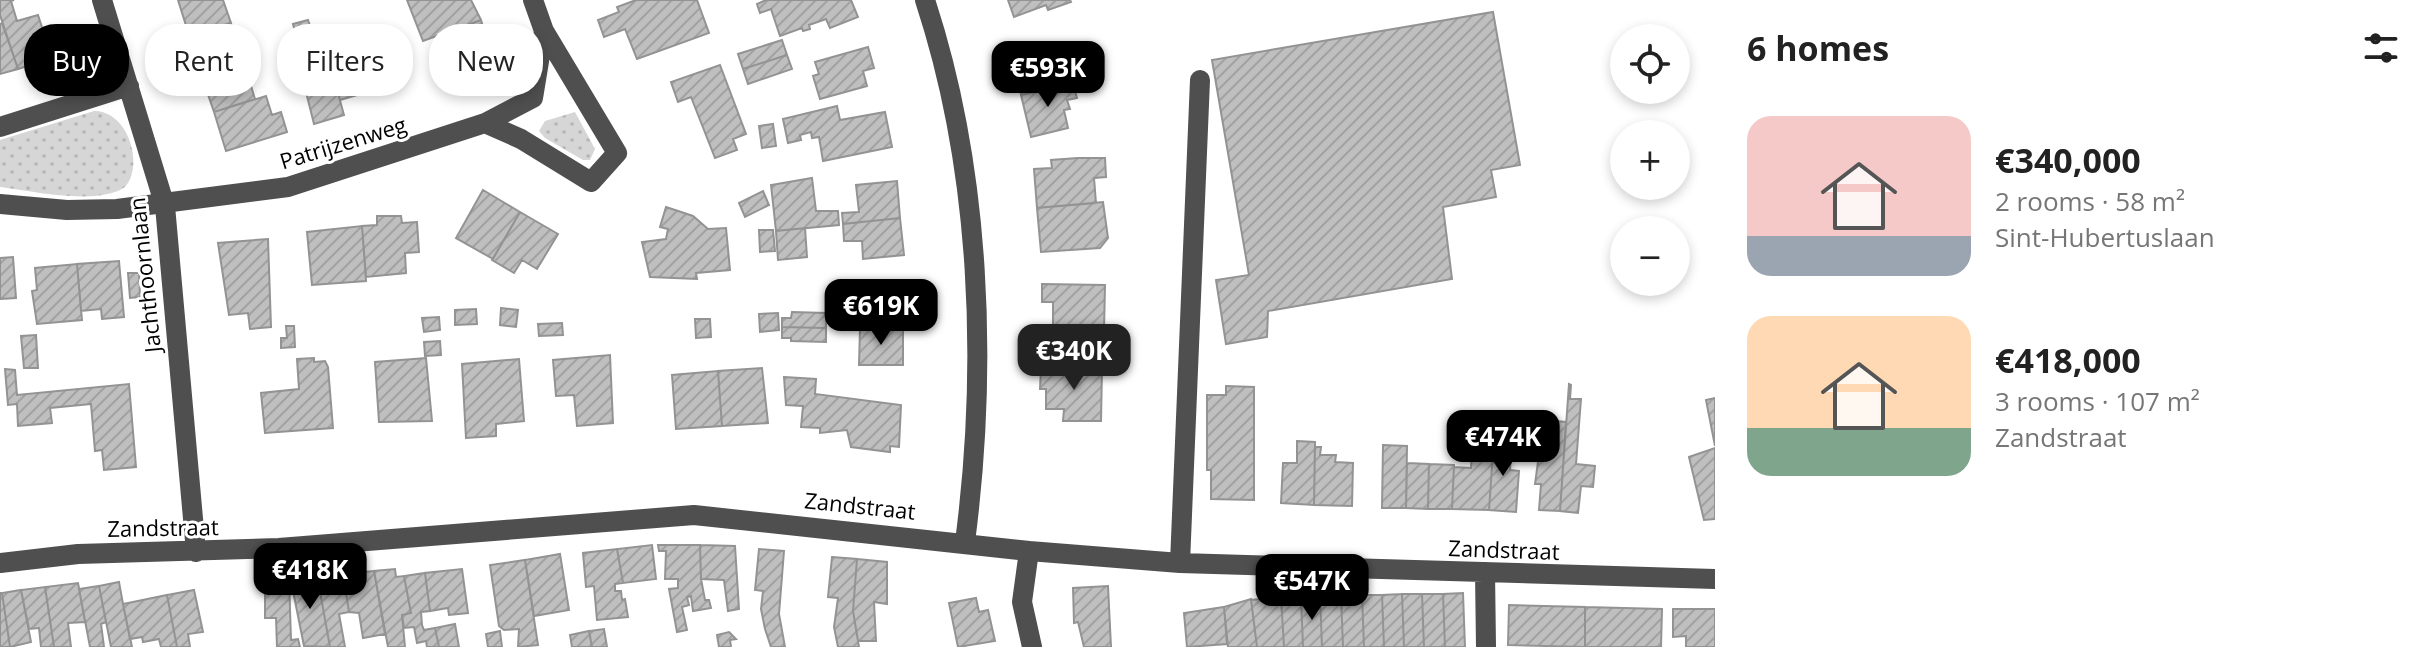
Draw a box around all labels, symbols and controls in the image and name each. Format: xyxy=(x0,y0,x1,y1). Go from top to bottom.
chip: Buy xyxy=(24,24,129,96)
chip: Rent xyxy=(145,24,261,96)
chip: Filters xyxy=(277,24,413,96)
chip: New xyxy=(429,24,543,96)
map controls xyxy=(1610,24,1690,296)
button: locate xyxy=(1610,24,1690,104)
text: 6 homes xyxy=(1747,25,1889,71)
icon: filters xyxy=(2359,26,2403,70)
pin: €593K xyxy=(992,41,1104,109)
text: €593K xyxy=(1010,49,1086,85)
street label: Patrijzenweg xyxy=(276,109,410,176)
button: + xyxy=(1610,120,1690,200)
text: €340,000 xyxy=(1995,137,2141,183)
icon: home xyxy=(1811,148,1907,244)
text: 2 rooms · 58 m² xyxy=(1995,183,2185,219)
street label: Jachthoornlaan xyxy=(121,196,167,356)
button: − xyxy=(1610,216,1690,296)
text: Sint-Hubertuslaan xyxy=(1995,219,2215,255)
pin: €619K xyxy=(825,279,937,347)
text: €619K xyxy=(843,287,919,323)
pin: €340K xyxy=(1018,324,1130,392)
text: €340K xyxy=(1036,332,1112,368)
text: €418,000 xyxy=(1995,337,2141,383)
icon: home xyxy=(1811,348,1907,444)
text: 3 rooms · 107 m² xyxy=(1995,383,2200,419)
pin: €474K xyxy=(1447,410,1559,478)
text: €474K xyxy=(1465,418,1541,454)
text: Zandstraat xyxy=(1995,419,2127,455)
street label: Zandstraat xyxy=(803,484,917,526)
street label: Zandstraat xyxy=(107,511,219,543)
street label: Zandstraat xyxy=(1448,532,1560,566)
pin: €418K xyxy=(254,543,366,611)
text: €418K xyxy=(272,551,348,587)
pin: €547K xyxy=(1256,554,1368,622)
text: €547K xyxy=(1274,562,1350,598)

